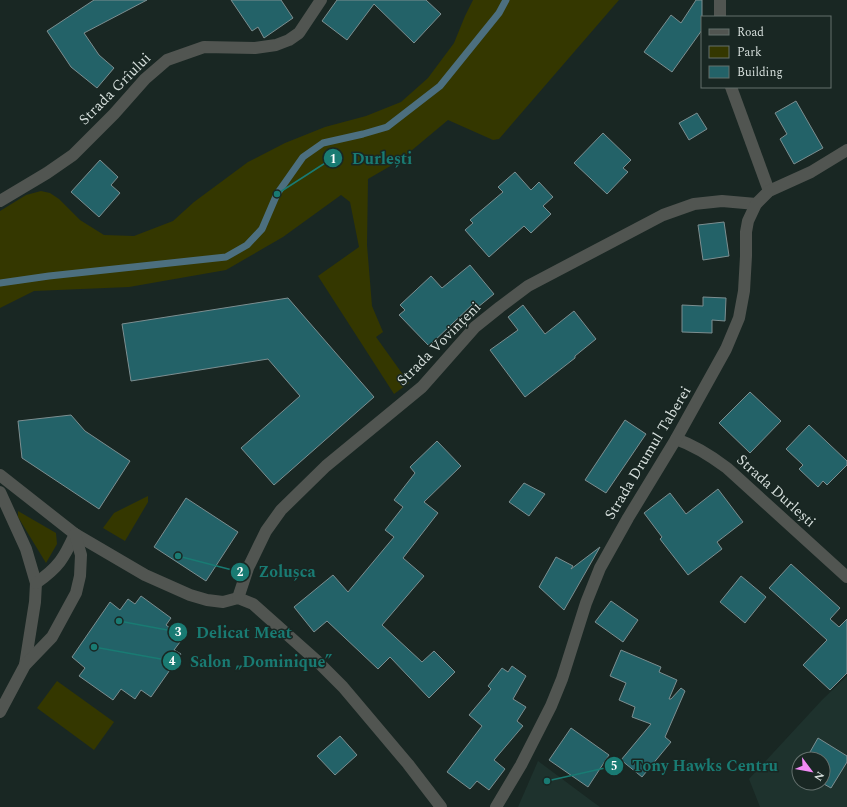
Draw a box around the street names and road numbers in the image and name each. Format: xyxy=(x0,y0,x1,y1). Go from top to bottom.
street label: Strada Grîului xyxy=(73,47,157,131)
street label: Strada Vovințeni xyxy=(391,296,487,392)
street label: Strada Drumul Taberei xyxy=(599,382,697,524)
street label: Strada Durlești xyxy=(731,449,821,533)

